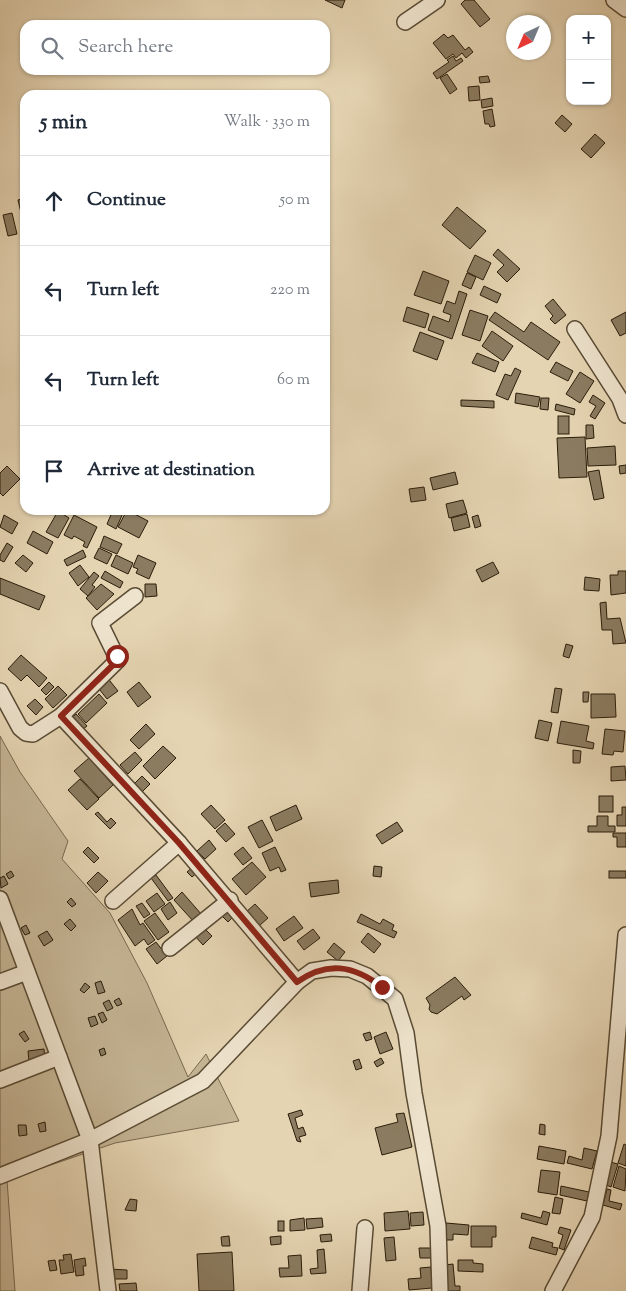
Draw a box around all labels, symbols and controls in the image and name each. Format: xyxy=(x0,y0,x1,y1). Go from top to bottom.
north arrow xyxy=(506,15,551,60)
map controls xyxy=(566,15,611,105)
button: + xyxy=(566,15,611,60)
search box xyxy=(20,20,330,75)
icon: search xyxy=(38,34,66,62)
text: Search here xyxy=(78,34,173,61)
button: − xyxy=(566,60,611,105)
text: 5 min xyxy=(40,108,87,138)
text: Walk · 330 m xyxy=(224,111,310,134)
icon: ahead xyxy=(40,187,68,215)
text: Continue xyxy=(87,187,166,214)
text: 50 m xyxy=(279,189,310,212)
icon: left xyxy=(40,277,68,305)
text: Turn left xyxy=(87,277,159,304)
text: 220 m xyxy=(270,279,310,302)
icon: left xyxy=(40,367,68,395)
text: Turn left xyxy=(87,367,159,394)
text: 60 m xyxy=(277,369,310,392)
icon: arrive xyxy=(40,457,68,485)
text: Arrive at destination xyxy=(87,457,255,484)
route start xyxy=(106,645,129,668)
route end xyxy=(371,976,394,999)

